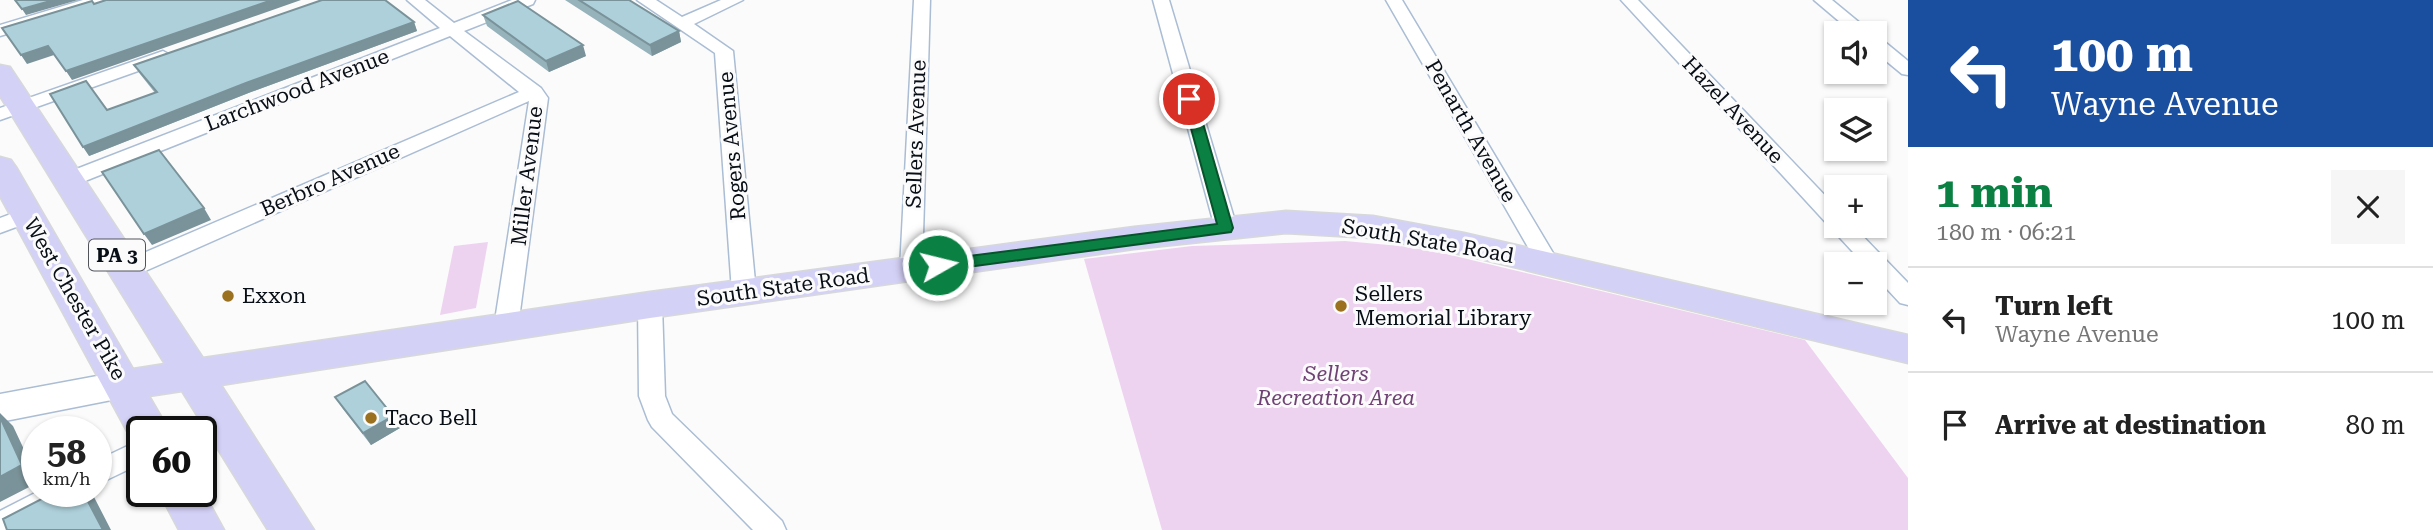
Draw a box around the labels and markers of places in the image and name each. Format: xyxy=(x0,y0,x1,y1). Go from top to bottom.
pin xyxy=(1159,69,1219,129)
place label: Sellers Memorial Library xyxy=(1355,282,1532,330)
place label: Exxon xyxy=(242,284,307,308)
marker: Exxon xyxy=(220,288,236,304)
marker: Sellers Memorial Library xyxy=(1333,298,1349,314)
place label: Taco Bell xyxy=(385,406,478,430)
marker: Taco Bell xyxy=(363,410,379,426)

